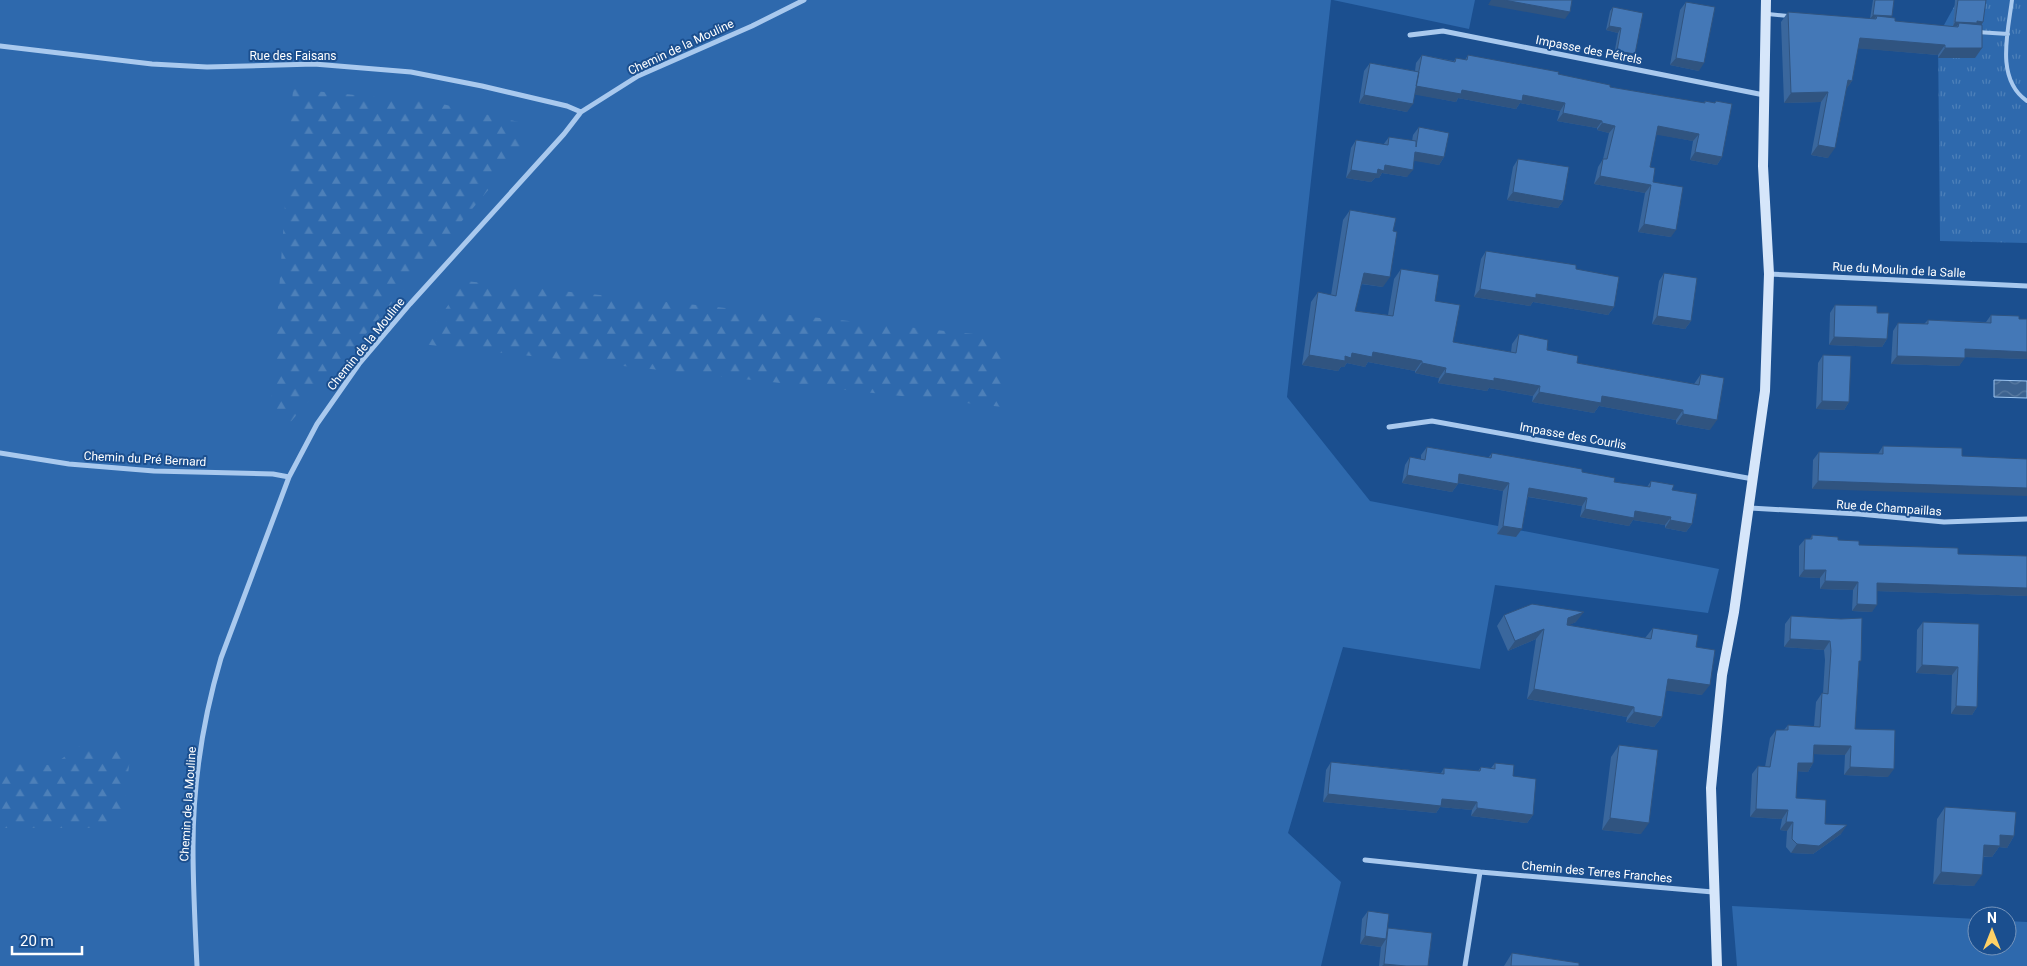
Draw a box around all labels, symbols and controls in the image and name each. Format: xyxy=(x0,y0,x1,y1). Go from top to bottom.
street label: Chemin de la Mouline xyxy=(626,16,736,78)
street label: Impasse des Pétrels xyxy=(1535,33,1643,67)
street label: Rue des Faisans xyxy=(249,49,337,63)
street label: Rue du Moulin de la Salle xyxy=(1832,260,1966,280)
street label: Chemin de la Mouline xyxy=(324,295,408,393)
street label: Impasse des Courlis xyxy=(1518,420,1628,452)
street label: Chemin du Pré Bernard xyxy=(83,449,207,469)
street label: Rue de Champaillas xyxy=(1836,497,1942,519)
street label: Chemin de la Mouline xyxy=(177,746,199,862)
street label: Chemin des Terres Franches xyxy=(1521,858,1673,886)
north arrow xyxy=(1967,906,2017,956)
text: N xyxy=(1987,910,1997,926)
scale bar xyxy=(12,924,82,956)
text: 20 m xyxy=(20,932,54,950)

